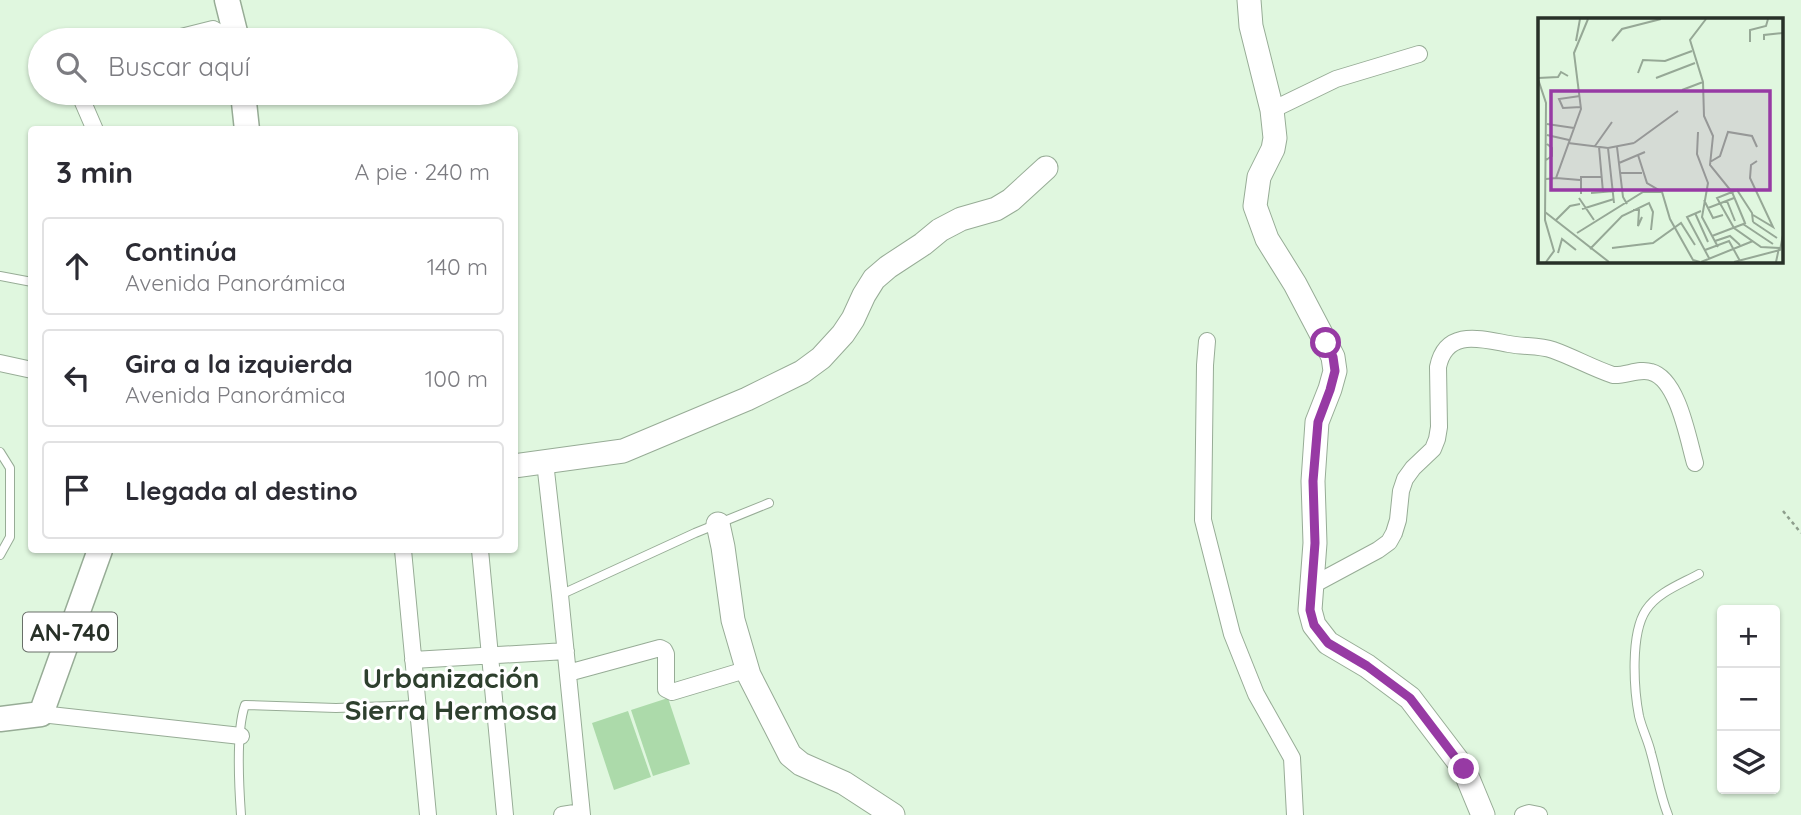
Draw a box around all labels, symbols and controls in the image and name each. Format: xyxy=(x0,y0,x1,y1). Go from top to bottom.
inset map xyxy=(1538,18,1784,262)
search box xyxy=(28,28,518,105)
icon: search xyxy=(52,48,90,86)
text: Buscar aquí xyxy=(108,50,250,83)
text: 3 min xyxy=(56,153,133,191)
text: A pie · 240 m xyxy=(354,157,490,186)
text: Continúa xyxy=(125,235,237,268)
icon: ahead xyxy=(58,247,96,285)
text: 140 m xyxy=(427,252,488,281)
text: Avenida Panorámica xyxy=(125,268,346,297)
route start xyxy=(1310,327,1341,358)
text: Gira a la izquierda xyxy=(125,347,353,380)
icon: left xyxy=(58,359,96,397)
text: 100 m xyxy=(425,364,488,393)
text: Avenida Panorámica xyxy=(125,380,346,409)
icon: arrive xyxy=(58,471,96,509)
text: Llegada al destino xyxy=(125,474,358,507)
map controls xyxy=(1717,605,1780,794)
button: + xyxy=(1717,605,1780,668)
road number: AN-740 xyxy=(23,612,117,652)
district label: Urbanización Sierra Hermosa xyxy=(345,660,557,727)
button: − xyxy=(1717,668,1780,731)
button: layers xyxy=(1717,731,1780,794)
route end xyxy=(1448,753,1479,784)

